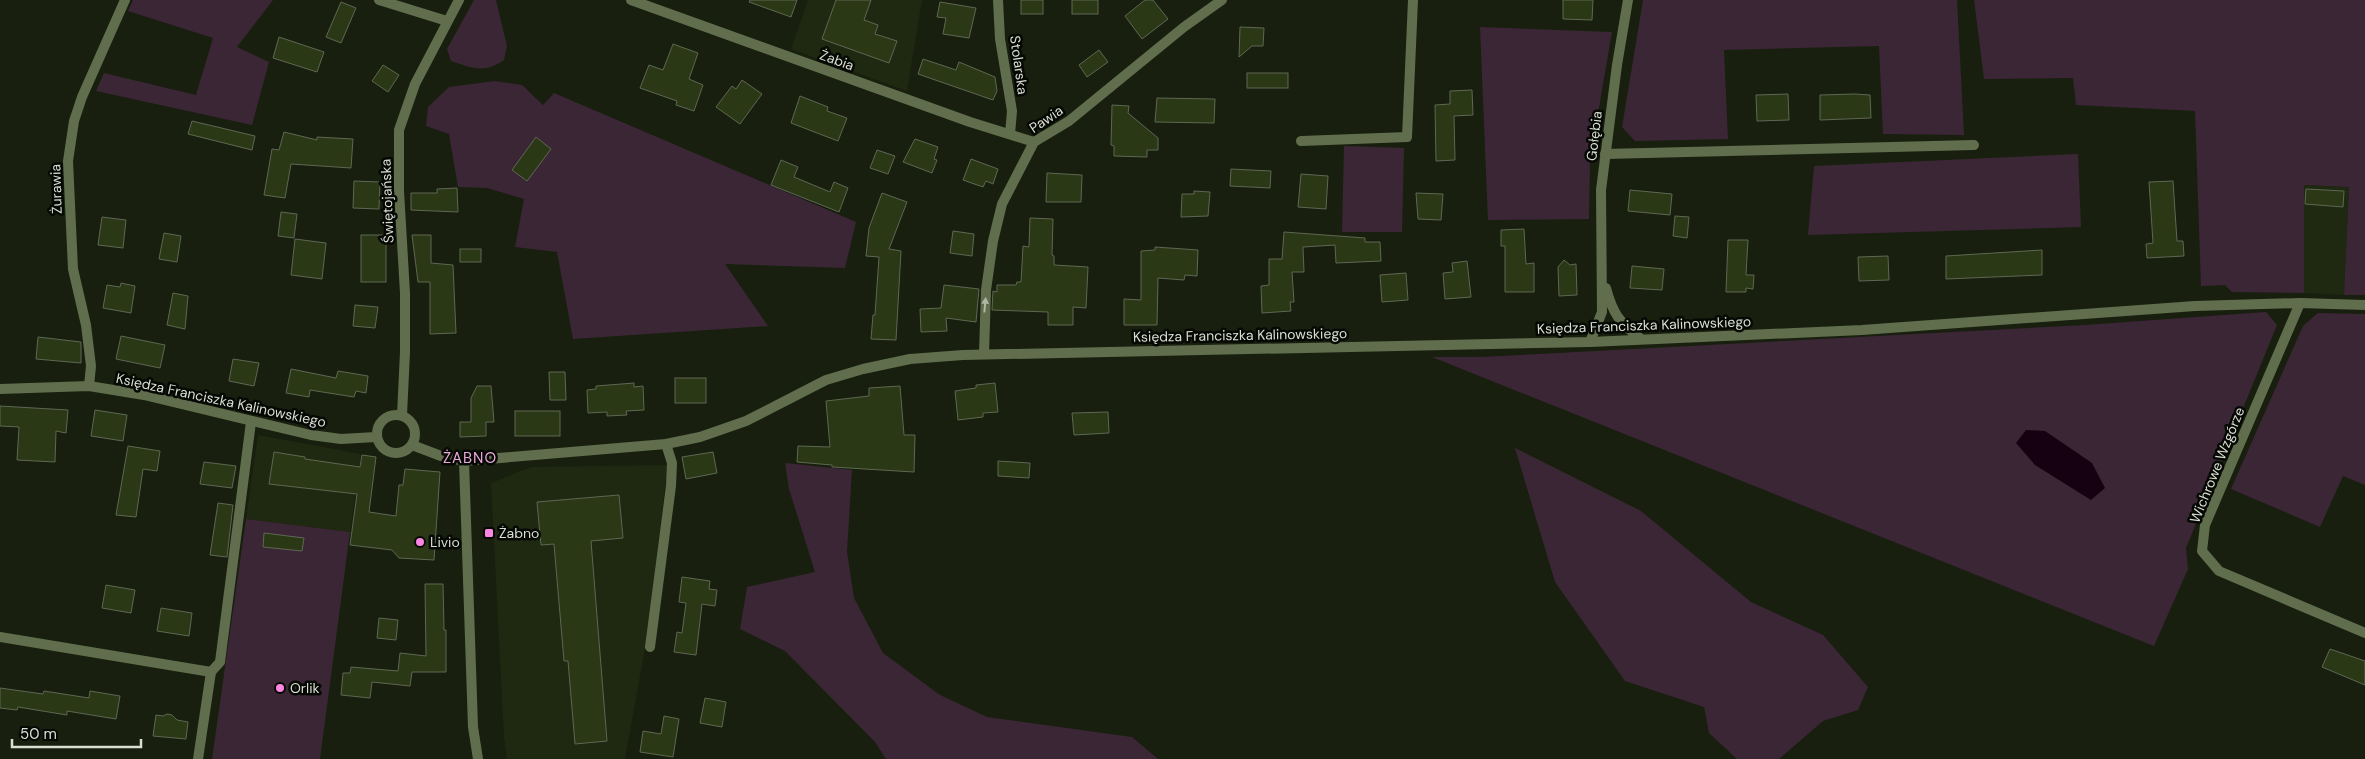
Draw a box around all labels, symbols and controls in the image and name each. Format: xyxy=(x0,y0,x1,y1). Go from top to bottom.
street label: Stolarska xyxy=(1006,34,1032,96)
street label: Żabia xyxy=(818,46,856,74)
street label: Pawia xyxy=(1026,101,1066,137)
street label: Gołębia xyxy=(1582,110,1606,162)
street label: Świętojańska xyxy=(377,159,397,243)
street label: Żurawia xyxy=(46,164,66,214)
one-way arrow xyxy=(981,297,989,313)
street label: Księdza Franciszka Kalinowskiego xyxy=(1537,312,1751,338)
street label: Księdza Franciszka Kalinowskiego xyxy=(1133,324,1347,346)
street label: Księdza Franciszka Kalinowskiego xyxy=(114,369,328,431)
street label: Wichrowe Wzgórze xyxy=(2186,404,2248,526)
district label: ŻABNO xyxy=(443,448,497,468)
place label: Żabno xyxy=(499,524,539,542)
marker: Żabno xyxy=(483,527,495,539)
place label: Livio xyxy=(430,533,460,551)
marker: Livio xyxy=(414,536,426,548)
place label: Orlik xyxy=(290,679,320,697)
marker: Orlik xyxy=(274,682,286,694)
scale bar xyxy=(12,716,141,748)
text: 50 m xyxy=(20,724,57,744)

